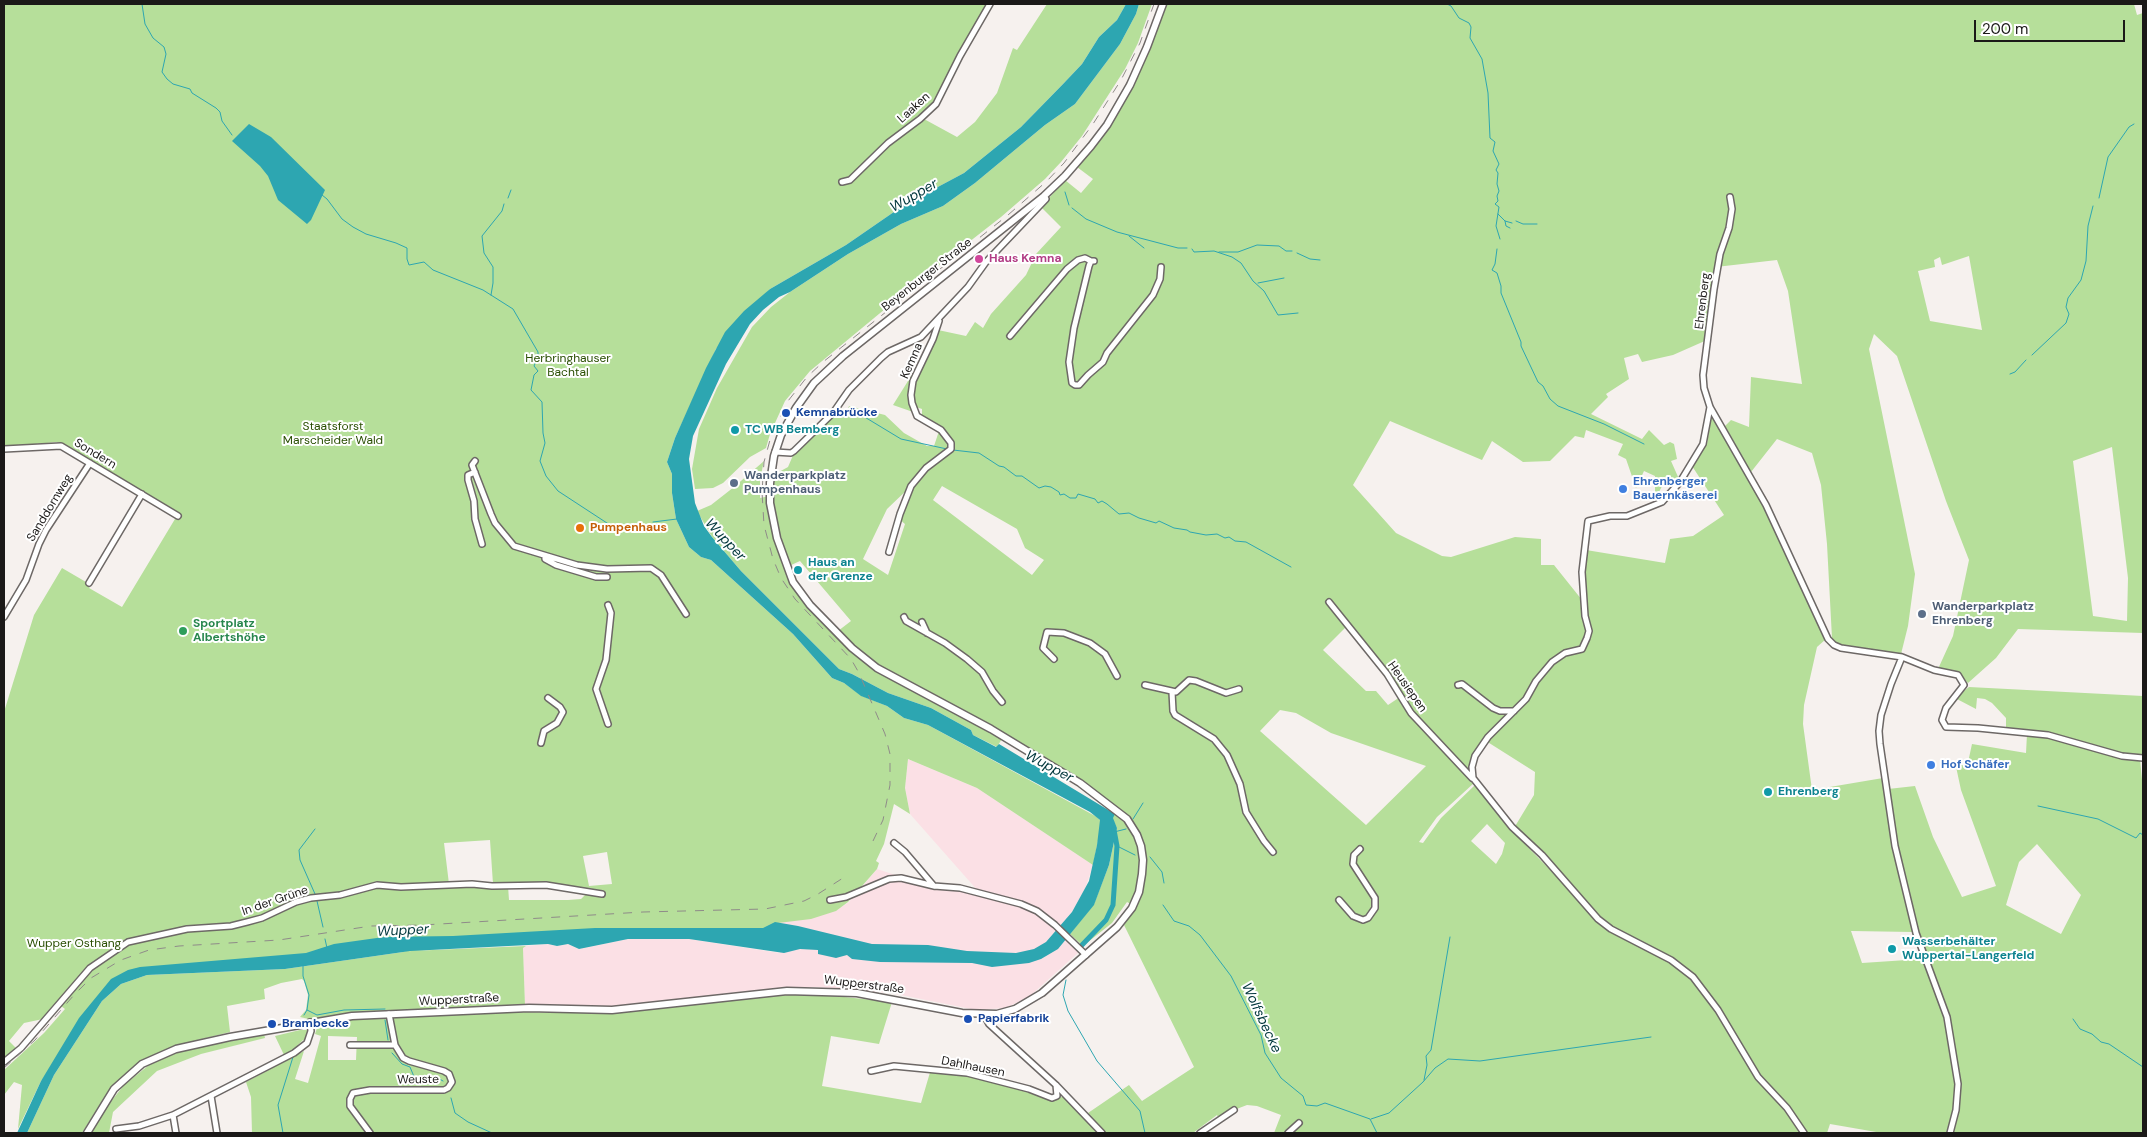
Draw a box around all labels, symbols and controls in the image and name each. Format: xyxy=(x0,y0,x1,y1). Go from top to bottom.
scale bar xyxy=(1977,10,2128,42)
text: 200 m xyxy=(1982,19,2028,39)
street label: Laaken xyxy=(895,90,933,126)
water label: Wupper xyxy=(887,176,941,216)
street label: Beyenburger Straße xyxy=(879,235,975,315)
place label: Haus Kemna xyxy=(989,252,1061,266)
marker: Haus Kemna xyxy=(973,253,985,265)
street label: Ehrenberg xyxy=(1692,272,1714,330)
street label: Kemna xyxy=(898,341,926,381)
park label: Herbringhauser Bachtal xyxy=(525,352,611,380)
place label: Kemnabrücke xyxy=(796,406,877,420)
marker: Kemnabrücke xyxy=(780,407,792,419)
park label: Staatsforst Marscheider Wald xyxy=(283,420,383,448)
place label: TC WB Bemberg xyxy=(745,423,839,437)
marker: TC WB Bemberg xyxy=(729,424,741,436)
street label: Sondern xyxy=(71,436,119,472)
place label: Wanderparkplatz Pumpenhaus xyxy=(744,469,846,497)
street label: Sanddornweg xyxy=(24,472,76,544)
place label: Ehrenberger Bauernkäserei xyxy=(1633,475,1717,503)
marker: Wanderparkplatz Pumpenhaus xyxy=(728,477,740,489)
marker: Ehrenberger Bauernkäserei xyxy=(1617,483,1629,495)
water label: Wupper xyxy=(701,515,749,565)
place label: Pumpenhaus xyxy=(590,521,667,535)
marker: Pumpenhaus xyxy=(574,522,586,534)
place label: Haus an der Grenze xyxy=(808,556,873,584)
marker: Haus an der Grenze xyxy=(792,564,804,576)
place label: Wanderparkplatz Ehrenberg xyxy=(1932,600,2034,628)
marker: Wanderparkplatz Ehrenberg xyxy=(1916,608,1928,620)
place label: Sportplatz Albertshöhe xyxy=(193,617,266,645)
marker: Sportplatz Albertshöhe xyxy=(177,625,189,637)
street label: Heusiepen xyxy=(1384,659,1430,715)
water label: Wupper xyxy=(1022,747,1076,787)
place label: Hof Schäfer xyxy=(1941,758,2009,772)
marker: Hof Schäfer xyxy=(1925,759,1937,771)
place label: Ehrenberg xyxy=(1778,785,1839,799)
marker: Ehrenberg xyxy=(1762,786,1774,798)
street label: In der Grüne xyxy=(240,883,310,919)
water label: Wupper xyxy=(377,921,429,941)
place label: Wasserbehälter Wuppertal-Langerfeld xyxy=(1902,935,2034,963)
park label: Wupper Osthang xyxy=(27,937,121,951)
marker: Wasserbehälter Wuppertal-Langerfeld xyxy=(1886,943,1898,955)
street label: Wupperstraße xyxy=(823,973,905,997)
water label: Wolfsbecke xyxy=(1237,980,1285,1056)
street label: Wupperstraße xyxy=(418,991,500,1009)
place label: Papierfabrik xyxy=(978,1012,1050,1026)
marker: Papierfabrik xyxy=(962,1013,974,1025)
place label: Brambecke xyxy=(282,1017,349,1031)
marker: Brambecke xyxy=(266,1018,278,1030)
street label: Dahlhausen xyxy=(940,1054,1006,1080)
street label: Weuste xyxy=(397,1072,439,1088)

